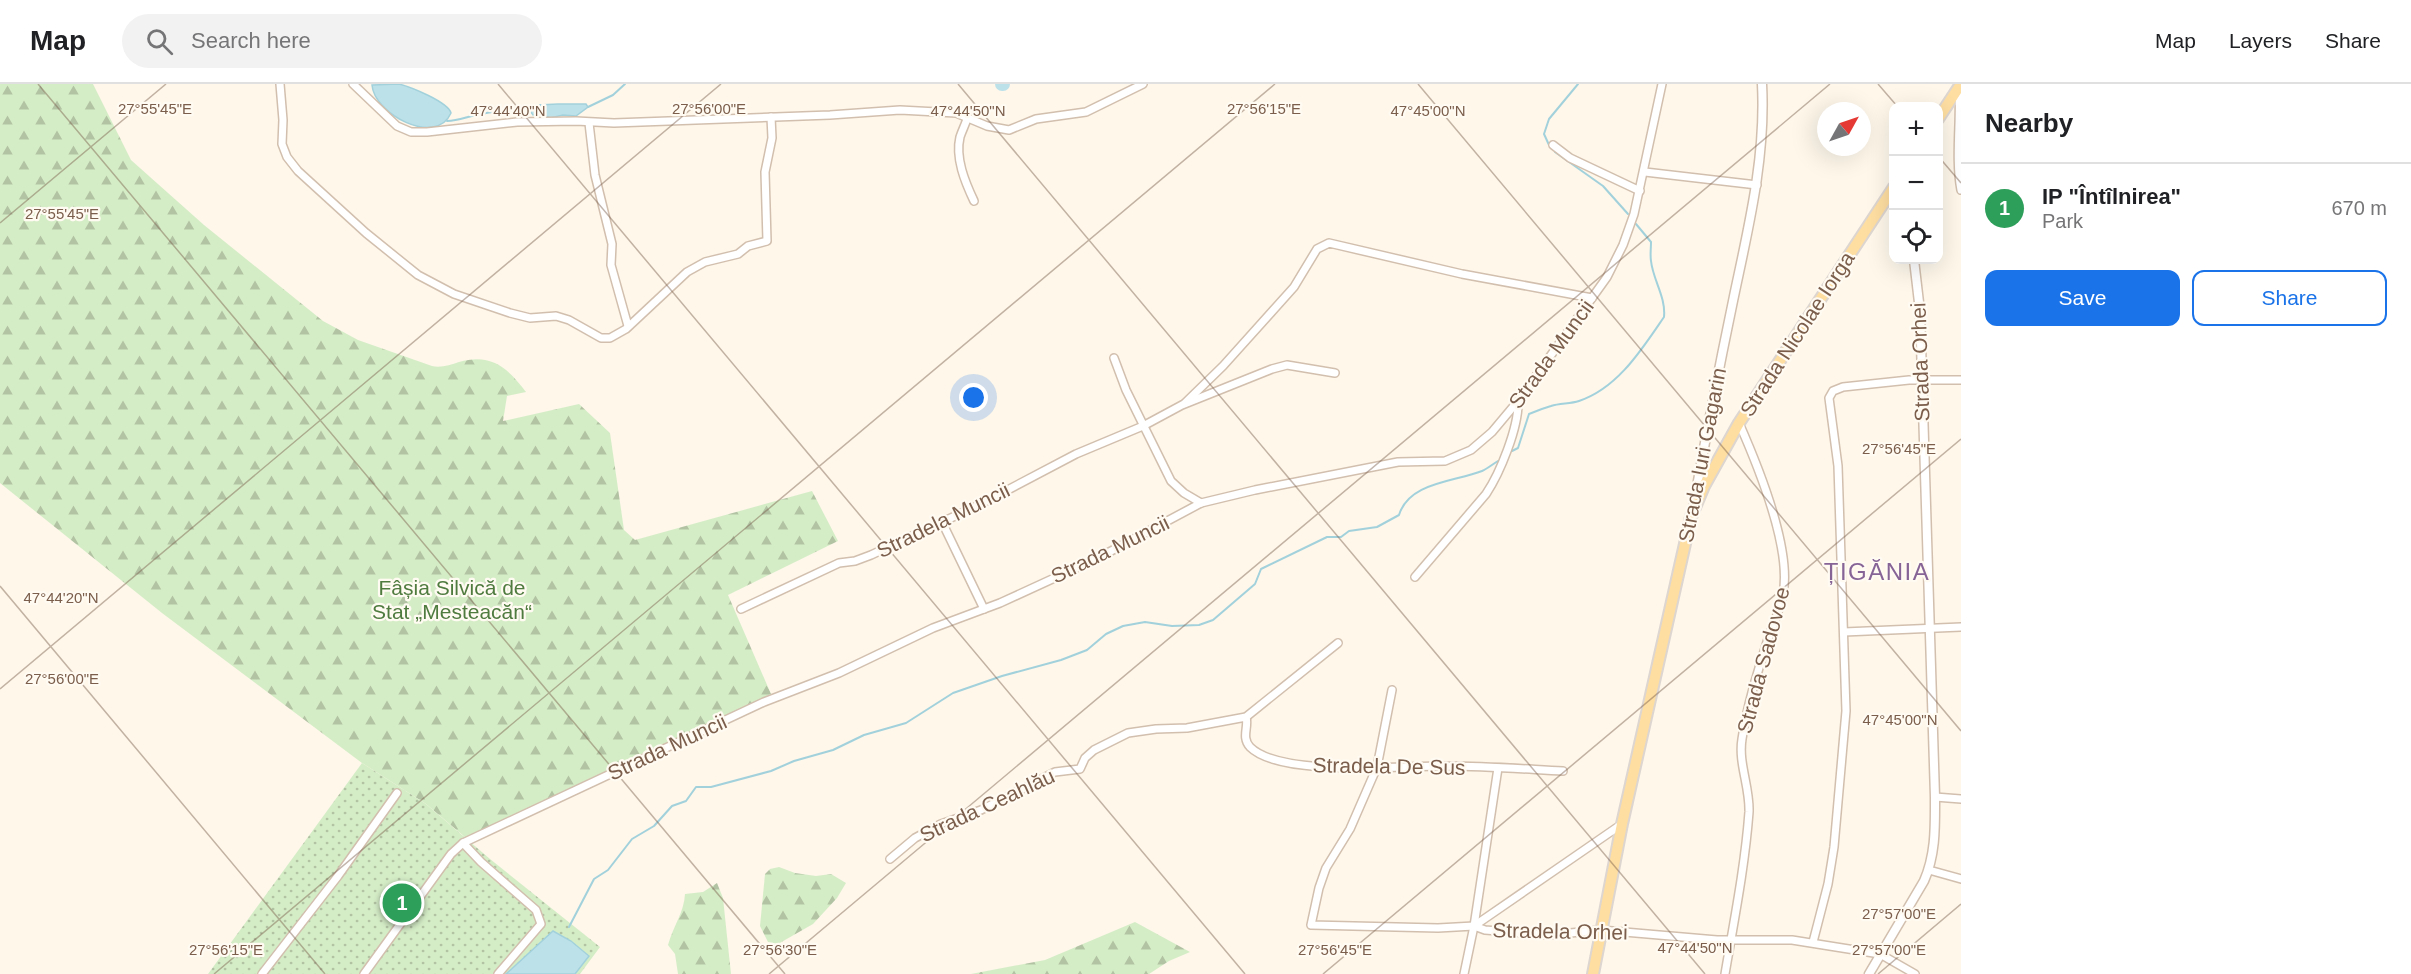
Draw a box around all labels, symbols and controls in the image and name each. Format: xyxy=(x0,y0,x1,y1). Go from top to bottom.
search box xyxy=(122,14,542,68)
text: Map xyxy=(30,25,86,56)
icon: search xyxy=(143,25,176,58)
text: Search here xyxy=(191,28,311,53)
text: Map xyxy=(2155,29,2196,52)
text: Layers xyxy=(2229,29,2292,52)
text: Share xyxy=(2325,29,2381,52)
text: 27°55'45"E xyxy=(118,100,192,117)
text: 27°56'00"E xyxy=(672,100,746,117)
text: 27°56'15"E xyxy=(1227,100,1301,117)
text: 47°44'40"N xyxy=(470,102,546,119)
text: 47°44'50"N xyxy=(930,102,1006,119)
text: 47°45'00"N xyxy=(1390,102,1466,119)
north arrow xyxy=(1817,102,1871,156)
map controls xyxy=(1889,102,1943,264)
button: + xyxy=(1889,102,1943,156)
text: Nearby xyxy=(1985,108,2073,138)
button: − xyxy=(1889,156,1943,210)
text: IP "Întîlnirea" xyxy=(2042,184,2181,209)
text: 1 xyxy=(1999,197,2010,219)
text: 670 m xyxy=(2331,197,2387,219)
text: 27°55'45"E xyxy=(25,205,99,222)
button: locate xyxy=(1889,210,1943,264)
text: Park xyxy=(2042,210,2083,232)
street label: Strada Nicolae Iorga xyxy=(1735,247,1859,421)
button: Save xyxy=(1985,270,2180,326)
button: Share xyxy=(2192,270,2387,326)
street label: Strada Muncii xyxy=(1504,295,1598,413)
street label: Strada Orhei xyxy=(1906,302,1934,422)
street label: Strada Iuri Gagarin xyxy=(1674,366,1730,544)
your location xyxy=(959,383,988,412)
text: 27°56'45"E xyxy=(1862,440,1936,457)
street label: Stradela Muncii xyxy=(873,478,1013,562)
street label: Strada Muncii xyxy=(1047,511,1173,587)
district label: ȚIGĂNIA xyxy=(1824,558,1930,585)
park label: Fâșia Silvică de Stat „Mesteacăn“ xyxy=(372,576,532,623)
street label: Strada Sadovoe xyxy=(1732,584,1794,736)
text: 47°44'20"N xyxy=(23,589,99,606)
text: 27°56'00"E xyxy=(25,670,99,687)
street label: Strada Muncii xyxy=(604,709,730,785)
text: 47°45'00"N xyxy=(1862,711,1938,728)
street label: Stradela De Sus xyxy=(1312,753,1466,779)
street label: Strada Ceahlău xyxy=(916,764,1058,846)
pin: 1 xyxy=(382,880,422,926)
text: 27°57'00"E xyxy=(1862,905,1936,922)
street label: Stradela Orhei xyxy=(1492,918,1628,944)
text: 47°44'50"N xyxy=(1657,939,1733,956)
text: 27°56'15"E xyxy=(189,941,263,958)
text: 27°56'30"E xyxy=(743,941,817,958)
text: 27°56'45"E xyxy=(1298,941,1372,958)
text: 27°57'00"E xyxy=(1852,941,1926,958)

